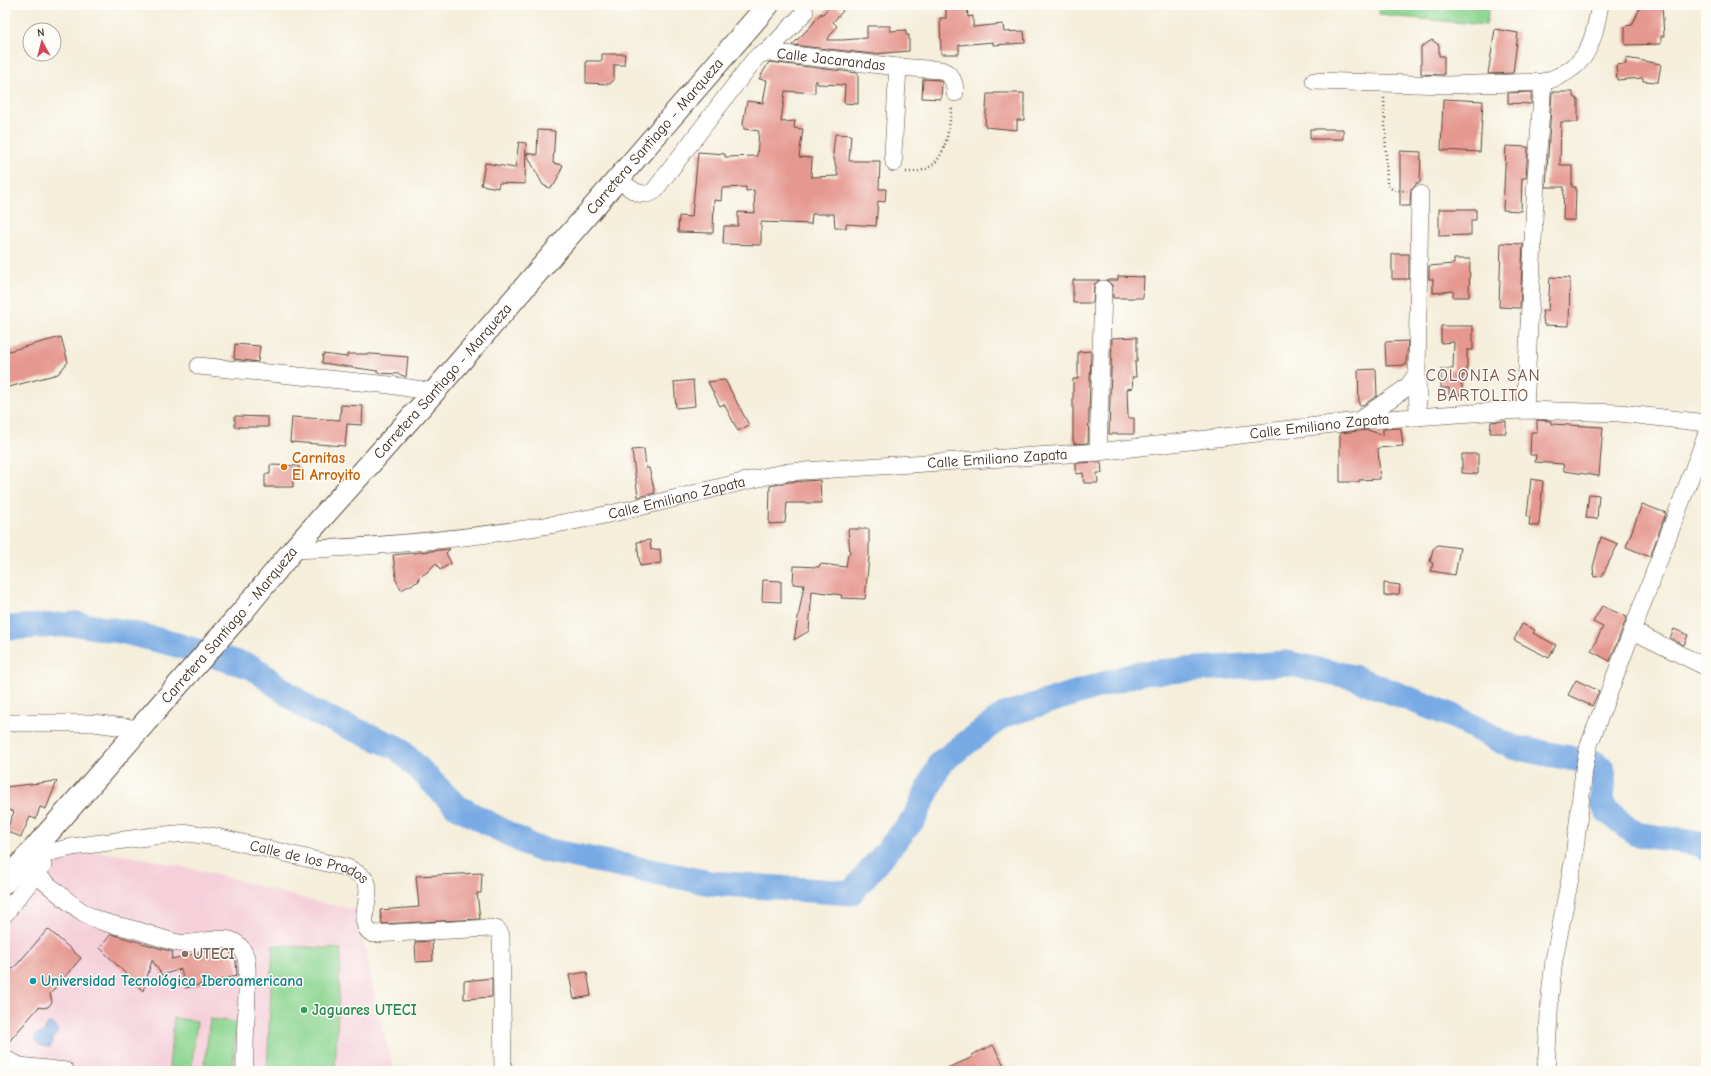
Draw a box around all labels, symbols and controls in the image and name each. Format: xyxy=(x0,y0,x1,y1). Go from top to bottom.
north arrow xyxy=(22,22,62,62)
text: N xyxy=(36,26,45,39)
street label: Calle Jacarandas xyxy=(776,44,886,74)
street label: Carretera Santiago - Marqueza xyxy=(582,55,727,218)
street label: Carretera Santiago - Marqueza xyxy=(370,300,515,463)
district label: COLONIA SAN BARTOLITO xyxy=(1425,366,1541,405)
street label: Calle Emiliano Zapata xyxy=(1249,410,1390,443)
street label: Calle Emiliano Zapata xyxy=(927,445,1068,472)
place label: Carnitas El Arroyito xyxy=(292,449,361,484)
marker: Carnitas El Arroyito xyxy=(279,462,289,472)
street label: Calle Emiliano Zapata xyxy=(606,472,747,523)
street label: Carretera Santiago - Marqueza xyxy=(157,543,301,707)
street label: Calle de los Prados xyxy=(248,836,373,887)
place label: UTECI xyxy=(193,945,235,963)
marker: UTECI xyxy=(180,949,190,959)
place label: Universidad Tecnológica Iberoamericana xyxy=(41,972,303,990)
marker: Universidad Tecnológica Iberoamericana xyxy=(28,976,38,986)
place label: Jaguares UTECI xyxy=(312,1001,417,1019)
marker: Jaguares UTECI xyxy=(299,1005,309,1015)

